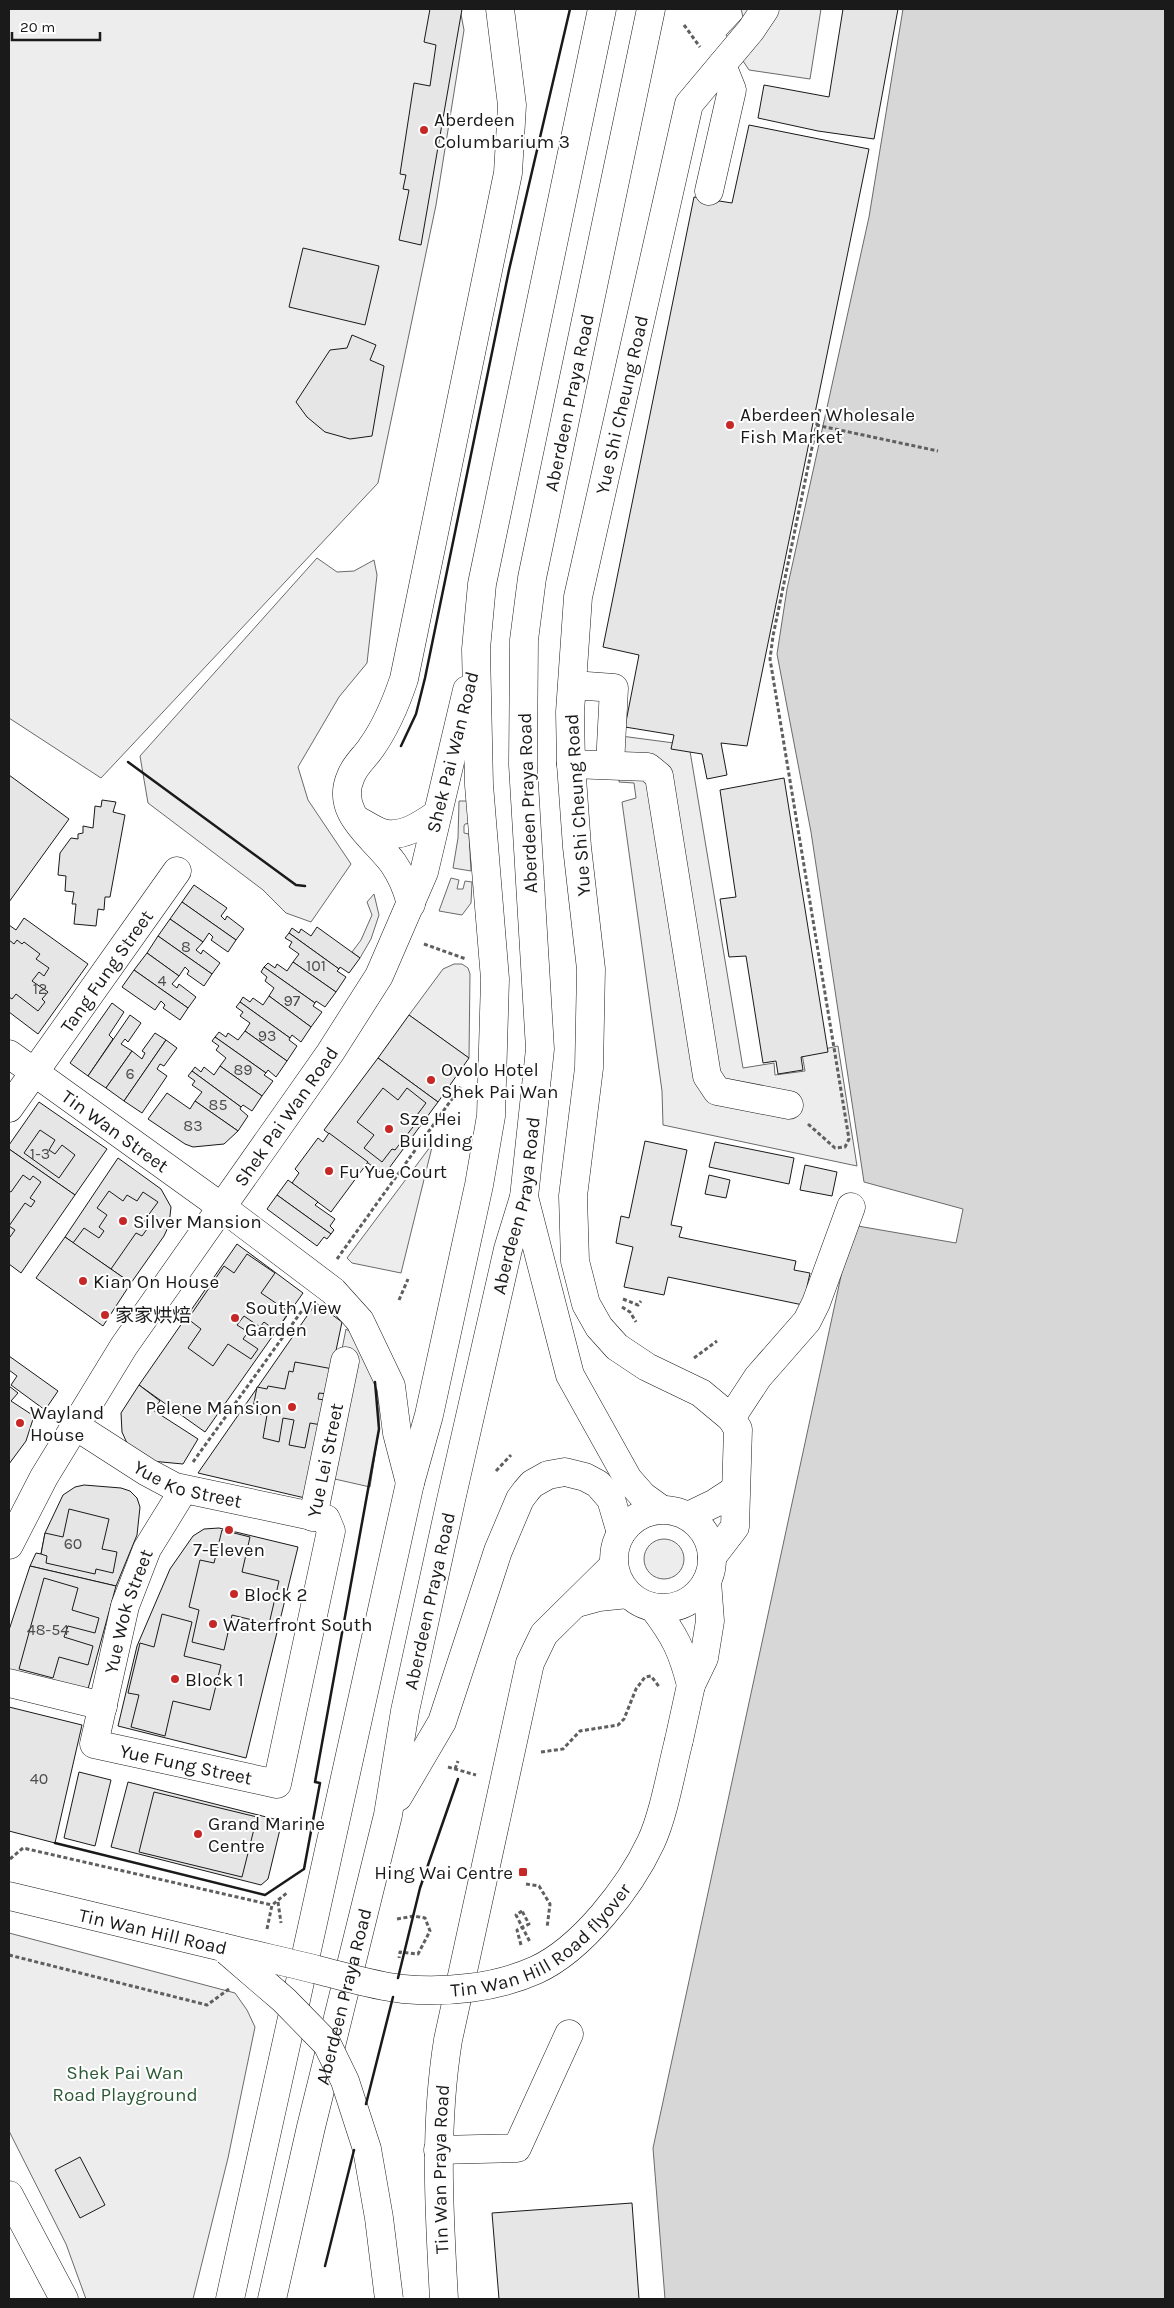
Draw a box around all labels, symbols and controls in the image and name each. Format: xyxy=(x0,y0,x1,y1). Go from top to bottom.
scale bar xyxy=(12,10,100,42)
text: 20 m xyxy=(20,18,55,36)
place label: Aberdeen Columbarium 3 xyxy=(434,109,570,153)
marker: Aberdeen Columbarium 3 xyxy=(418,124,430,136)
street label: Aberdeen Praya Road xyxy=(540,312,599,494)
street label: Yue Shi Cheung Road xyxy=(591,313,653,497)
place label: Aberdeen Wholesale Fish Market xyxy=(740,404,915,448)
marker: Aberdeen Wholesale Fish Market xyxy=(724,419,736,431)
street label: Shek Pai Wan Road xyxy=(422,669,484,835)
street label: Aberdeen Praya Road xyxy=(514,712,542,894)
street label: Yue Shi Cheung Road xyxy=(561,713,595,897)
street label: Tang Fung Street xyxy=(56,906,158,1037)
house number: 8 xyxy=(181,937,191,956)
house number: 101 xyxy=(306,956,326,975)
house number: 4 xyxy=(158,971,167,990)
house number: 12 xyxy=(33,979,47,998)
house number: 97 xyxy=(284,991,301,1010)
house number: 93 xyxy=(258,1026,276,1045)
street label: Shek Pai Wan Road xyxy=(230,1043,343,1191)
place label: Ovolo Hotel Shek Pai Wan xyxy=(441,1059,558,1103)
house number: 89 xyxy=(233,1060,253,1079)
house number: 6 xyxy=(125,1064,135,1083)
marker: Ovolo Hotel Shek Pai Wan xyxy=(425,1074,437,1086)
street label: Tin Wan Street xyxy=(57,1086,172,1177)
house number: 85 xyxy=(209,1095,227,1114)
place label: Sze Hei Building xyxy=(399,1108,473,1152)
house number: 83 xyxy=(183,1116,203,1135)
street label: Aberdeen Praya Road xyxy=(488,1116,545,1297)
marker: Sze Hei Building xyxy=(383,1123,395,1135)
house number: 1-3 xyxy=(30,1144,50,1163)
place label: Fu Yue Court xyxy=(339,1161,447,1183)
marker: Fu Yue Court xyxy=(323,1165,335,1177)
place label: Silver Mansion xyxy=(133,1211,262,1233)
marker: Silver Mansion xyxy=(117,1215,129,1227)
place label: Kian On House xyxy=(93,1271,219,1293)
marker: Kian On House xyxy=(77,1275,89,1287)
place label: South View Garden xyxy=(245,1297,342,1341)
place label: 家家烘焙 xyxy=(115,1305,191,1327)
marker: 家家烘焙 xyxy=(99,1309,111,1321)
marker: South View Garden xyxy=(229,1312,241,1324)
place label: Pelene Mansion xyxy=(145,1397,282,1419)
marker: Pelene Mansion xyxy=(286,1401,298,1413)
street label: Yue Lei Street xyxy=(303,1401,348,1519)
place label: Wayland House xyxy=(30,1402,104,1446)
marker: Wayland House xyxy=(14,1417,26,1429)
street label: Yue Ko Street xyxy=(129,1456,244,1513)
street label: Aberdeen Praya Road xyxy=(400,1510,460,1692)
marker: 7-Eleven xyxy=(223,1524,235,1536)
house number: 60 xyxy=(64,1534,82,1553)
place label: 7-Eleven xyxy=(193,1539,265,1561)
street label: Yue Wok Street xyxy=(100,1546,158,1676)
place label: Block 2 xyxy=(244,1584,308,1606)
marker: Block 2 xyxy=(228,1588,240,1600)
place label: Waterfront South xyxy=(223,1614,372,1636)
marker: Waterfront South xyxy=(207,1618,219,1630)
house number: 48-54 xyxy=(27,1620,69,1639)
place label: Block 1 xyxy=(185,1669,244,1691)
marker: Block 1 xyxy=(169,1673,181,1685)
street label: Yue Fung Street xyxy=(118,1740,254,1790)
house number: 40 xyxy=(30,1769,48,1788)
place label: Grand Marine Centre xyxy=(208,1813,325,1857)
marker: Grand Marine Centre xyxy=(192,1828,204,1840)
place label: Hing Wai Centre xyxy=(374,1862,513,1884)
marker: Hing Wai Centre xyxy=(517,1866,529,1878)
street label: Tin Wan Hill Road flyover xyxy=(450,1879,636,2002)
street label: Tin Wan Hill Road xyxy=(77,1904,229,1960)
street label: Aberdeen Praya Road xyxy=(312,1906,377,2087)
park label: Shek Pai Wan Road Playground xyxy=(52,2062,198,2106)
street label: Tin Wan Praya Road xyxy=(429,2084,454,2254)

